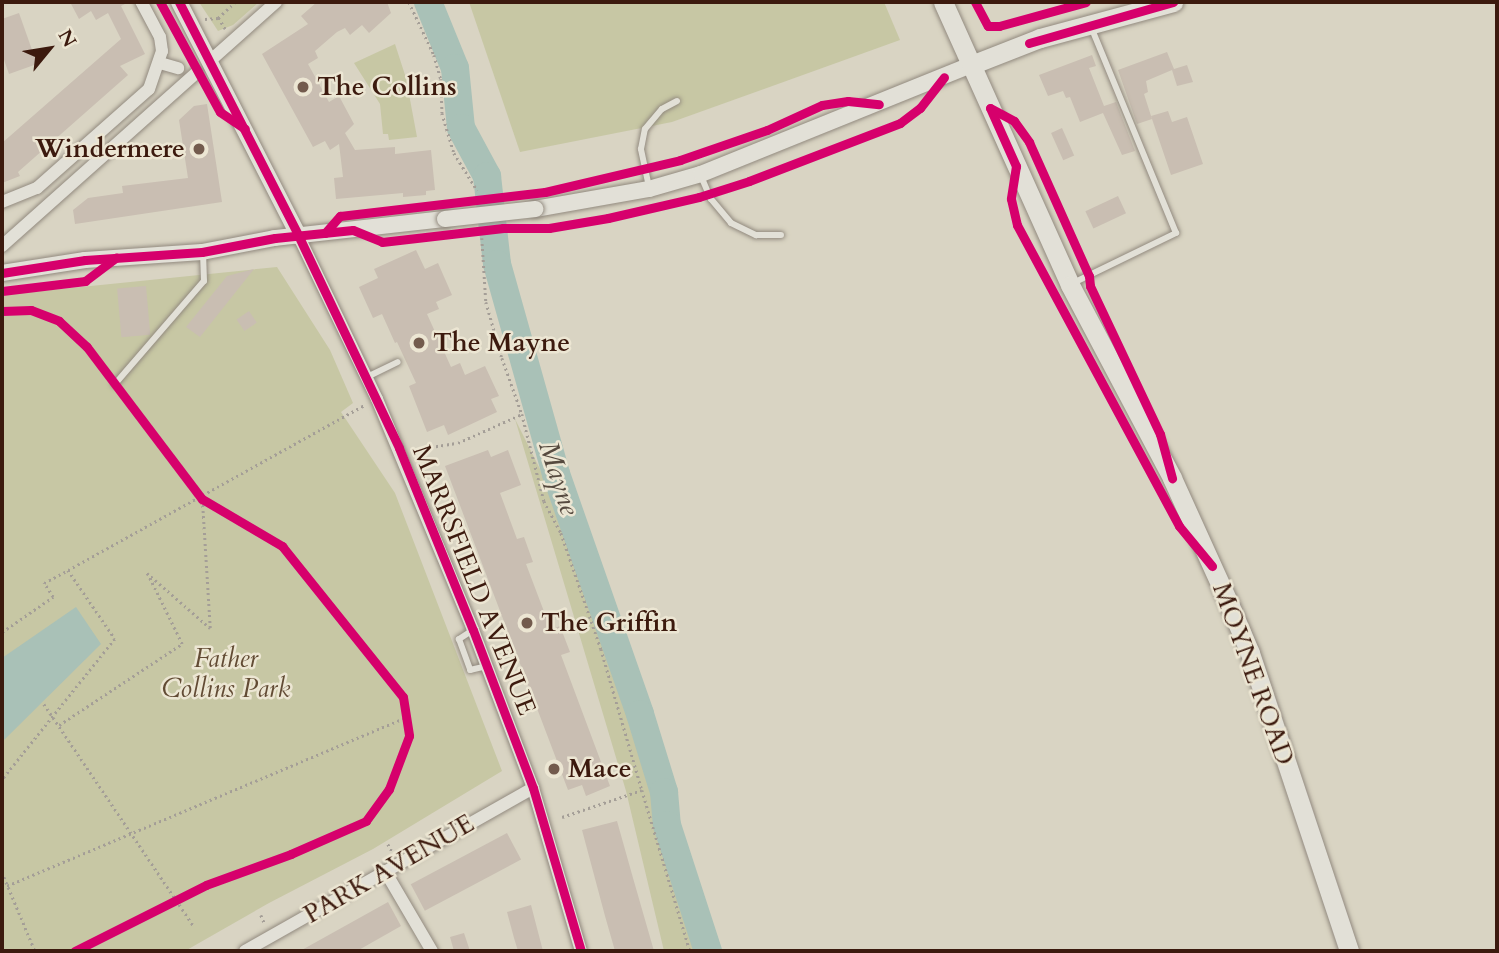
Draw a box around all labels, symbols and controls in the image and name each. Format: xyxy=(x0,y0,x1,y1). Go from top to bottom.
north arrow xyxy=(14,14,84,84)
text: N xyxy=(52,25,83,52)
place label: The Collins xyxy=(317,71,457,103)
marker: The Collins xyxy=(295,79,311,95)
place label: Windermere xyxy=(35,133,185,165)
marker: Windermere xyxy=(191,141,207,157)
place label: The Mayne xyxy=(433,327,570,359)
marker: The Mayne xyxy=(411,335,427,351)
water label: Mayne xyxy=(531,437,587,519)
street label: MARRSFIELD AVENUE xyxy=(405,440,543,720)
street label: MOYNE ROAD xyxy=(1206,579,1300,769)
place label: The Griffin xyxy=(541,607,677,639)
marker: The Griffin xyxy=(519,615,535,631)
park label: Father Collins Park xyxy=(162,643,290,704)
place label: Mace xyxy=(568,753,632,785)
marker: Mace xyxy=(546,761,562,777)
street label: PARK AVENUE xyxy=(298,808,480,930)

